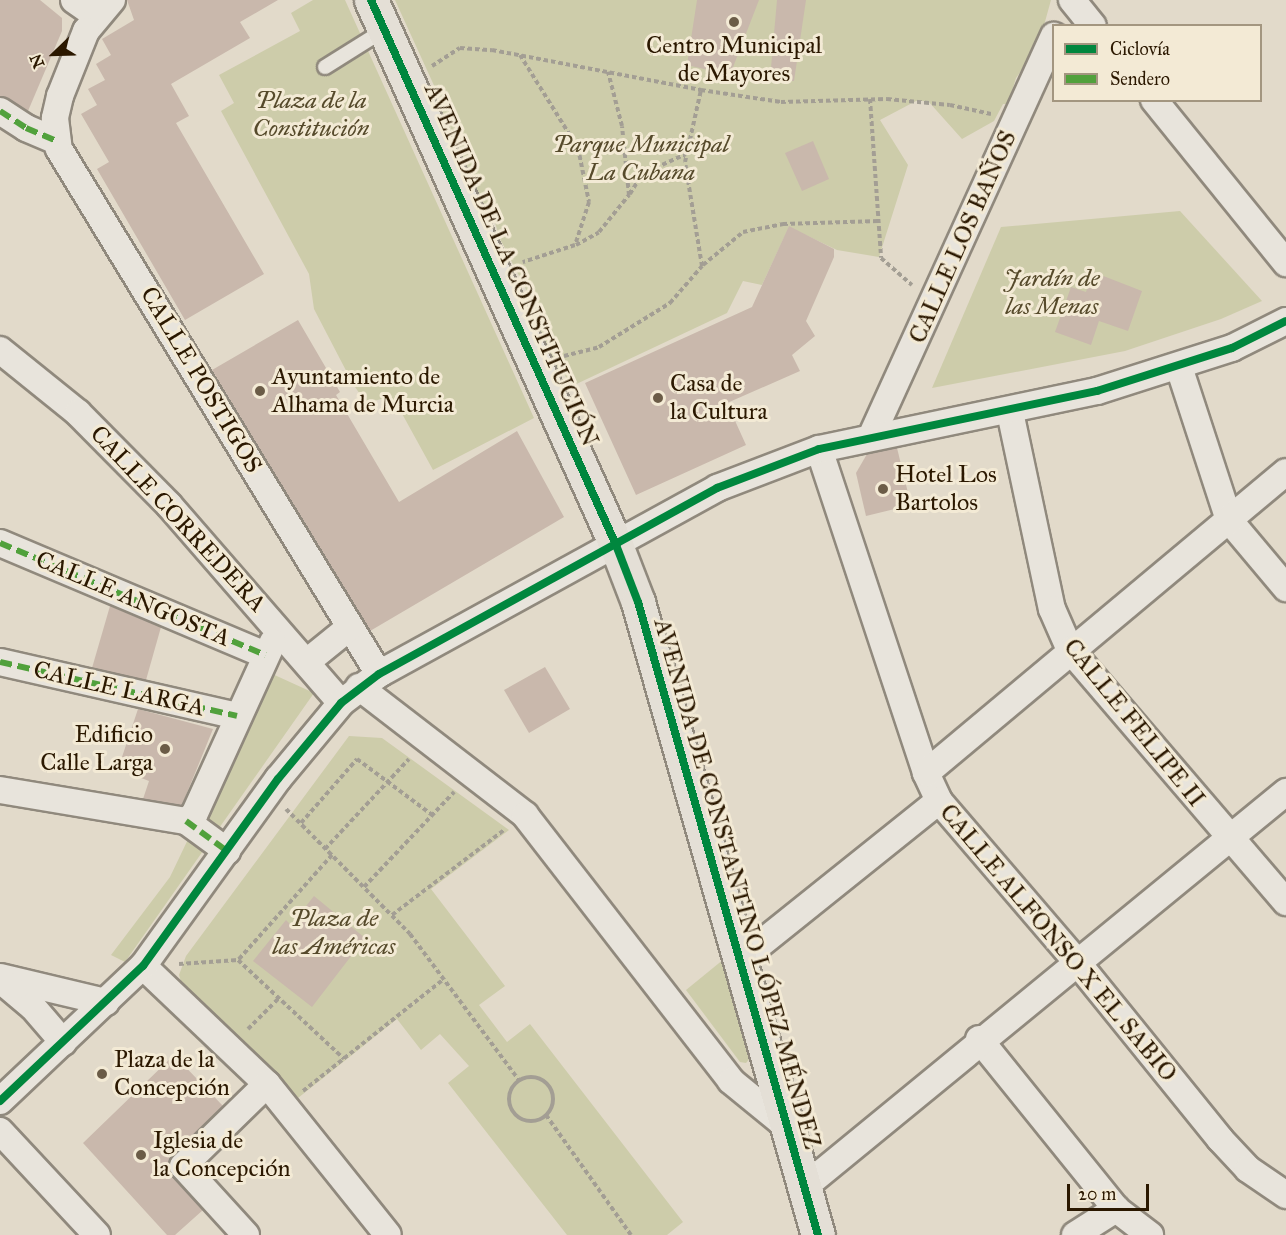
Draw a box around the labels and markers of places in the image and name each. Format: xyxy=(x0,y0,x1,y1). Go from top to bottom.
marker: Centro Municipal de Mayores xyxy=(727,15,741,29)
place label: Centro Municipal de Mayores xyxy=(646,32,822,88)
place label: Ayuntamiento de Alhama de Murcia xyxy=(272,363,454,419)
place label: Casa de la Cultura xyxy=(670,370,768,426)
marker: Ayuntamiento de Alhama de Murcia xyxy=(253,384,267,398)
marker: Casa de la Cultura xyxy=(651,391,665,405)
place label: Hotel Los Bartolos xyxy=(895,461,997,517)
marker: Hotel Los Bartolos xyxy=(876,482,890,496)
place label: Edificio Calle Larga xyxy=(40,721,153,777)
marker: Edificio Calle Larga xyxy=(158,742,172,756)
place label: Plaza de la Concepción xyxy=(114,1046,230,1102)
marker: Plaza de la Concepción xyxy=(95,1067,109,1081)
place label: Iglesia de la Concepción xyxy=(153,1127,290,1183)
marker: Iglesia de la Concepción xyxy=(134,1148,148,1162)

